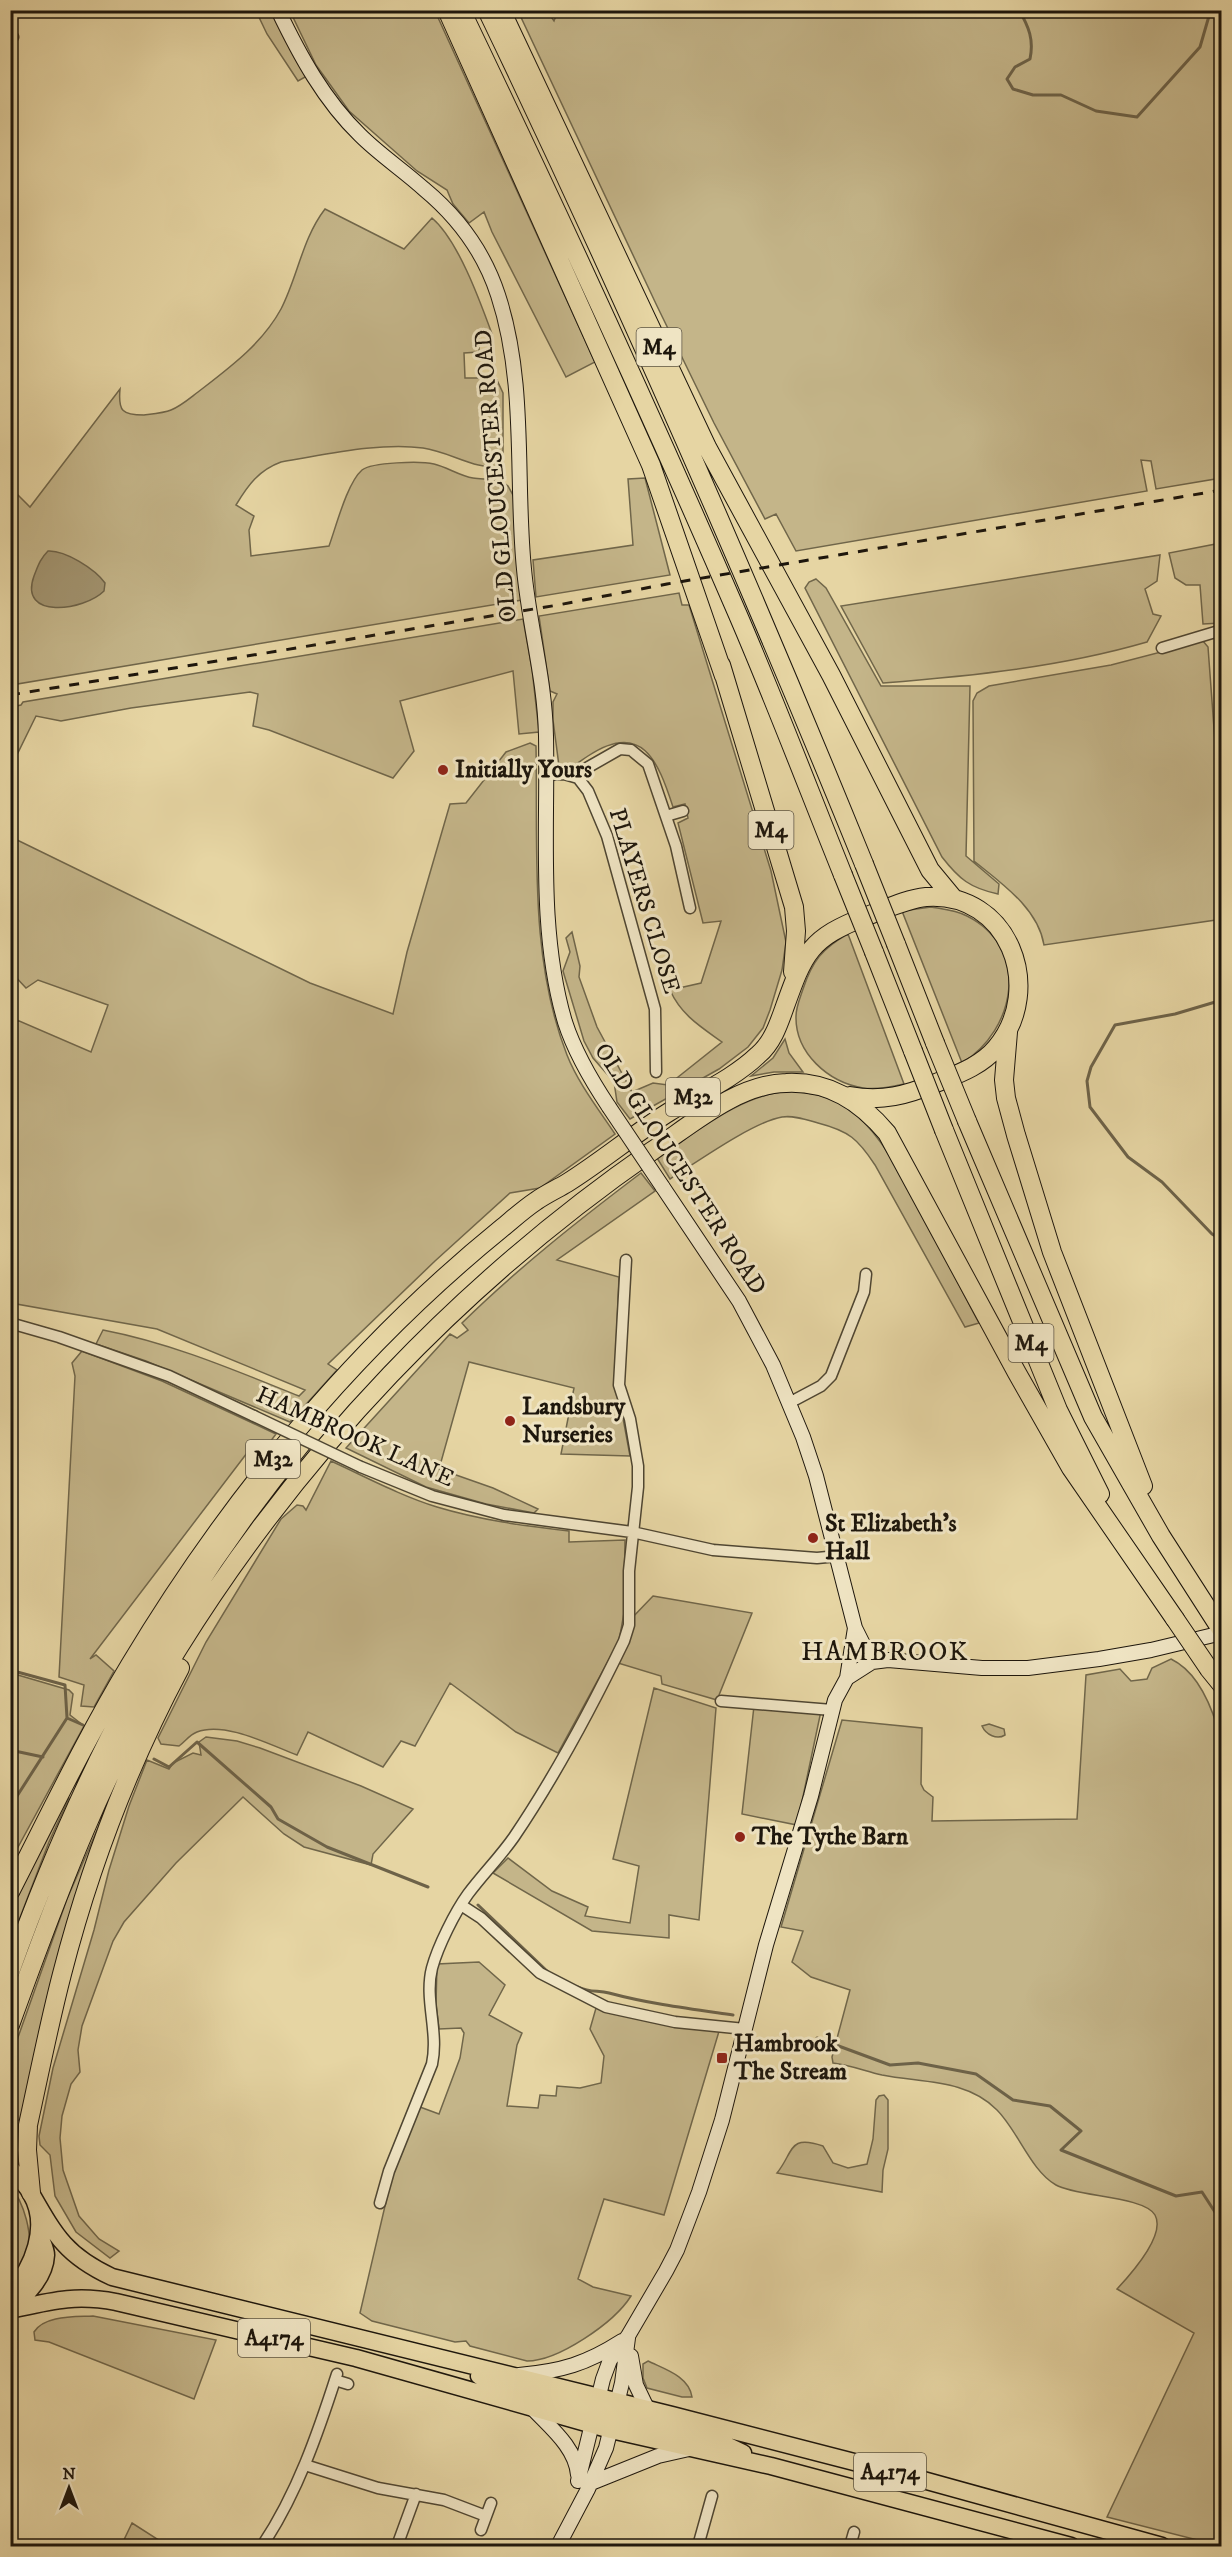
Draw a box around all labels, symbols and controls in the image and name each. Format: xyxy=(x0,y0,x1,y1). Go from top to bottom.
street label: OLD GLOUCESTER ROAD xyxy=(468,328,524,624)
road number: M4 xyxy=(636,328,682,366)
place label: Initially Yours xyxy=(455,755,592,785)
marker: Initially Yours xyxy=(436,763,450,777)
street label: PLAYERS CLOSE xyxy=(602,805,686,997)
road number: M4 xyxy=(748,811,794,849)
street label: OLD GLOUCESTER ROAD xyxy=(587,1038,773,1300)
road number: M32 xyxy=(666,1078,720,1116)
road number: M4 xyxy=(1008,1324,1054,1362)
street label: HAMBROOK LANE xyxy=(251,1380,459,1494)
place label: Landsbury Nurseries xyxy=(522,1392,626,1450)
marker: Landsbury Nurseries xyxy=(503,1414,517,1428)
road number: M32 xyxy=(246,1440,300,1478)
place label: St Elizabeth's Hall xyxy=(825,1509,957,1567)
marker: St Elizabeth's Hall xyxy=(806,1531,820,1545)
district label: HAMBROOK xyxy=(801,1635,969,1669)
place label: The Tythe Barn xyxy=(751,1822,909,1852)
marker: The Tythe Barn xyxy=(733,1830,747,1844)
place label: Hambrook The Stream xyxy=(733,2029,847,2087)
marker: Hambrook The Stream xyxy=(715,2051,729,2065)
road number: A4174 xyxy=(238,2319,310,2357)
road number: A4174 xyxy=(854,2453,926,2491)
north arrow xyxy=(39,2458,99,2518)
text: N xyxy=(62,2464,76,2484)

